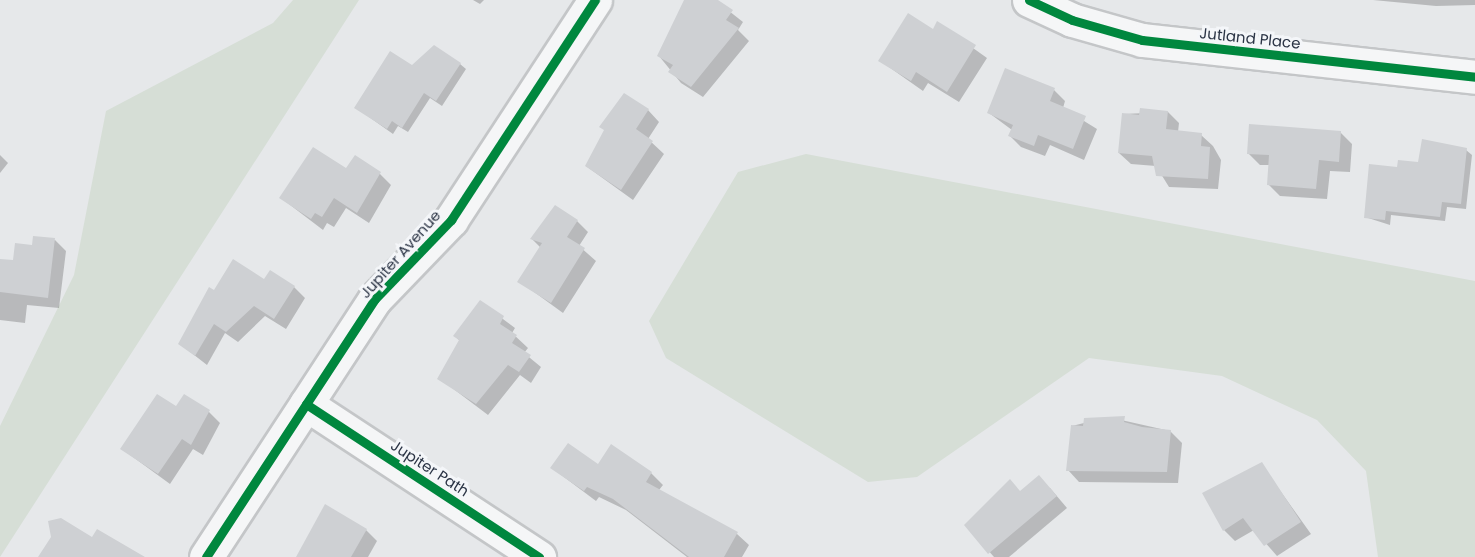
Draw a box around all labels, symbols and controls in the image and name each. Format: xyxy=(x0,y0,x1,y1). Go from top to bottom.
street label: Jutland Place xyxy=(1199,24,1301,52)
street label: Jupiter Avenue xyxy=(356,206,444,302)
street label: Jupiter Path xyxy=(388,436,472,500)

